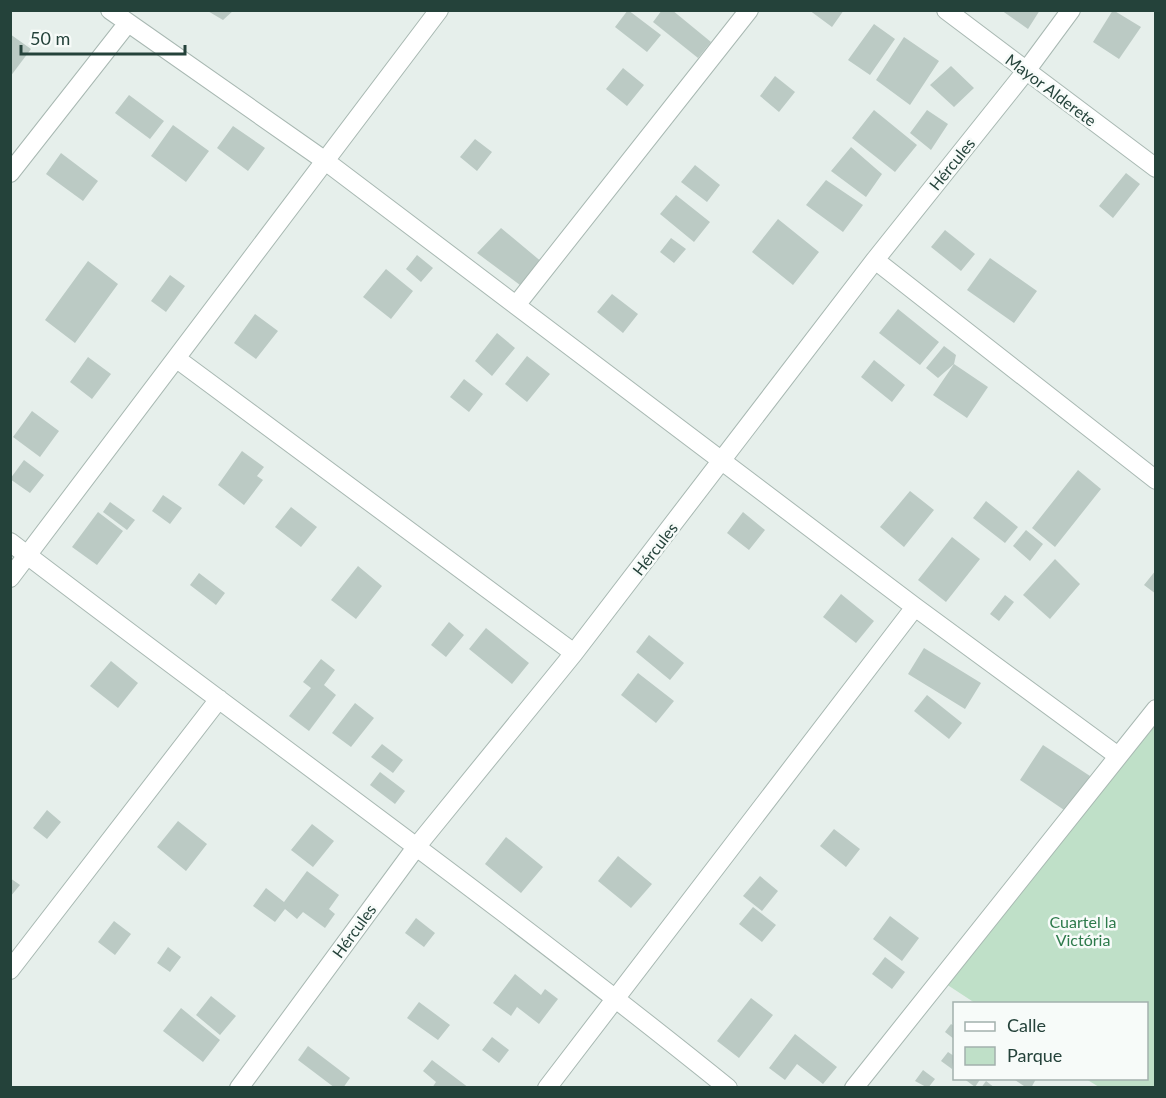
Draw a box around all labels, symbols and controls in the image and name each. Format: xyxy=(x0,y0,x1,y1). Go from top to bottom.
scale bar xyxy=(21,18,184,56)
text: 50 m xyxy=(30,27,70,49)
street label: Mayor Alderete xyxy=(1002,49,1100,130)
street label: Hércules xyxy=(925,134,978,194)
street label: Hércules xyxy=(628,519,681,579)
street label: Hércules xyxy=(328,900,379,961)
park label: Cuartel la Victória xyxy=(1050,912,1117,949)
legend xyxy=(953,1002,1148,1080)
text: Calle xyxy=(1007,1014,1046,1036)
text: Parque xyxy=(1007,1044,1062,1066)

